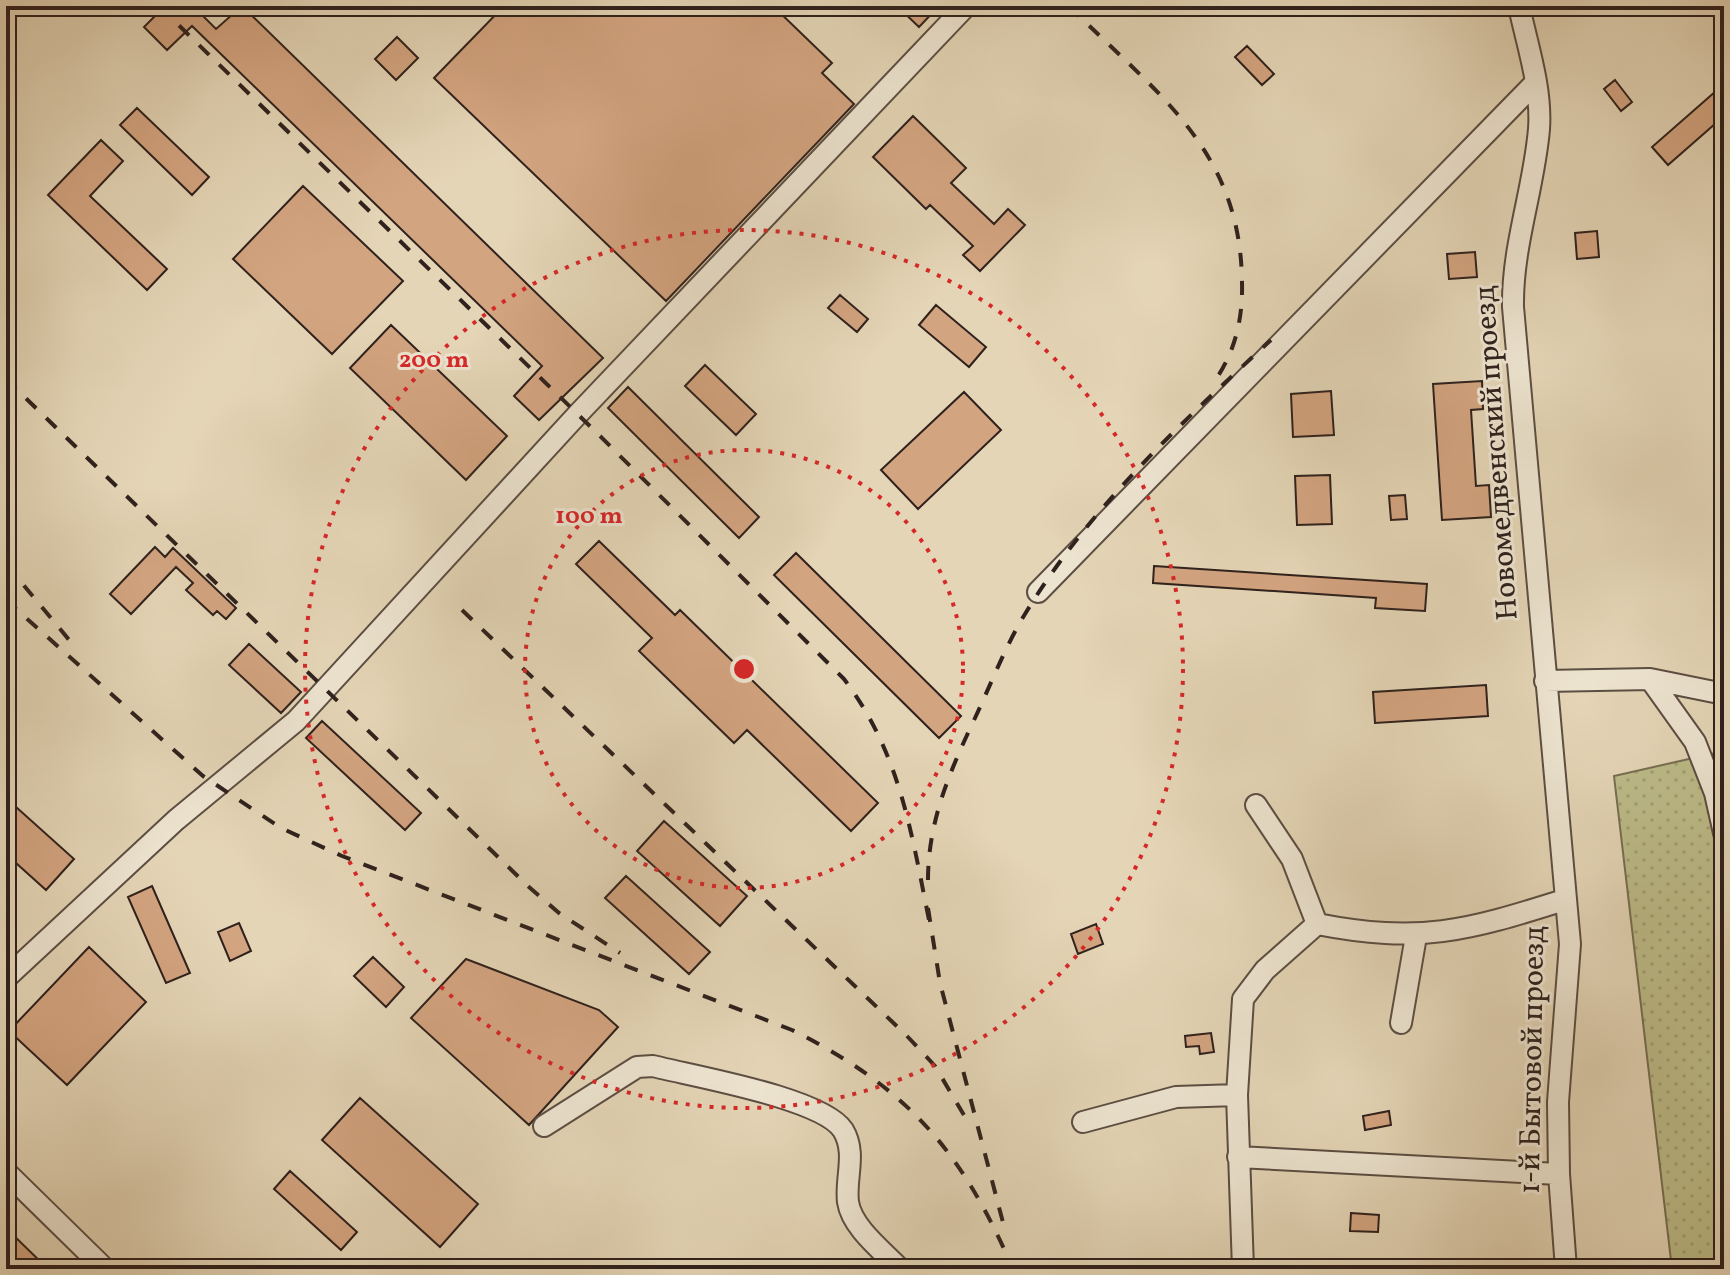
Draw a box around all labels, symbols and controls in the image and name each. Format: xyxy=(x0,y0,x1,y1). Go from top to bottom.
street label: Новомедвенский проезд xyxy=(1464,284,1530,622)
text: 200 m xyxy=(399,344,469,378)
text: 100 m xyxy=(555,500,623,534)
centre of rings xyxy=(730,655,758,683)
street label: 1-й Бытовой проезд xyxy=(1510,925,1556,1195)

